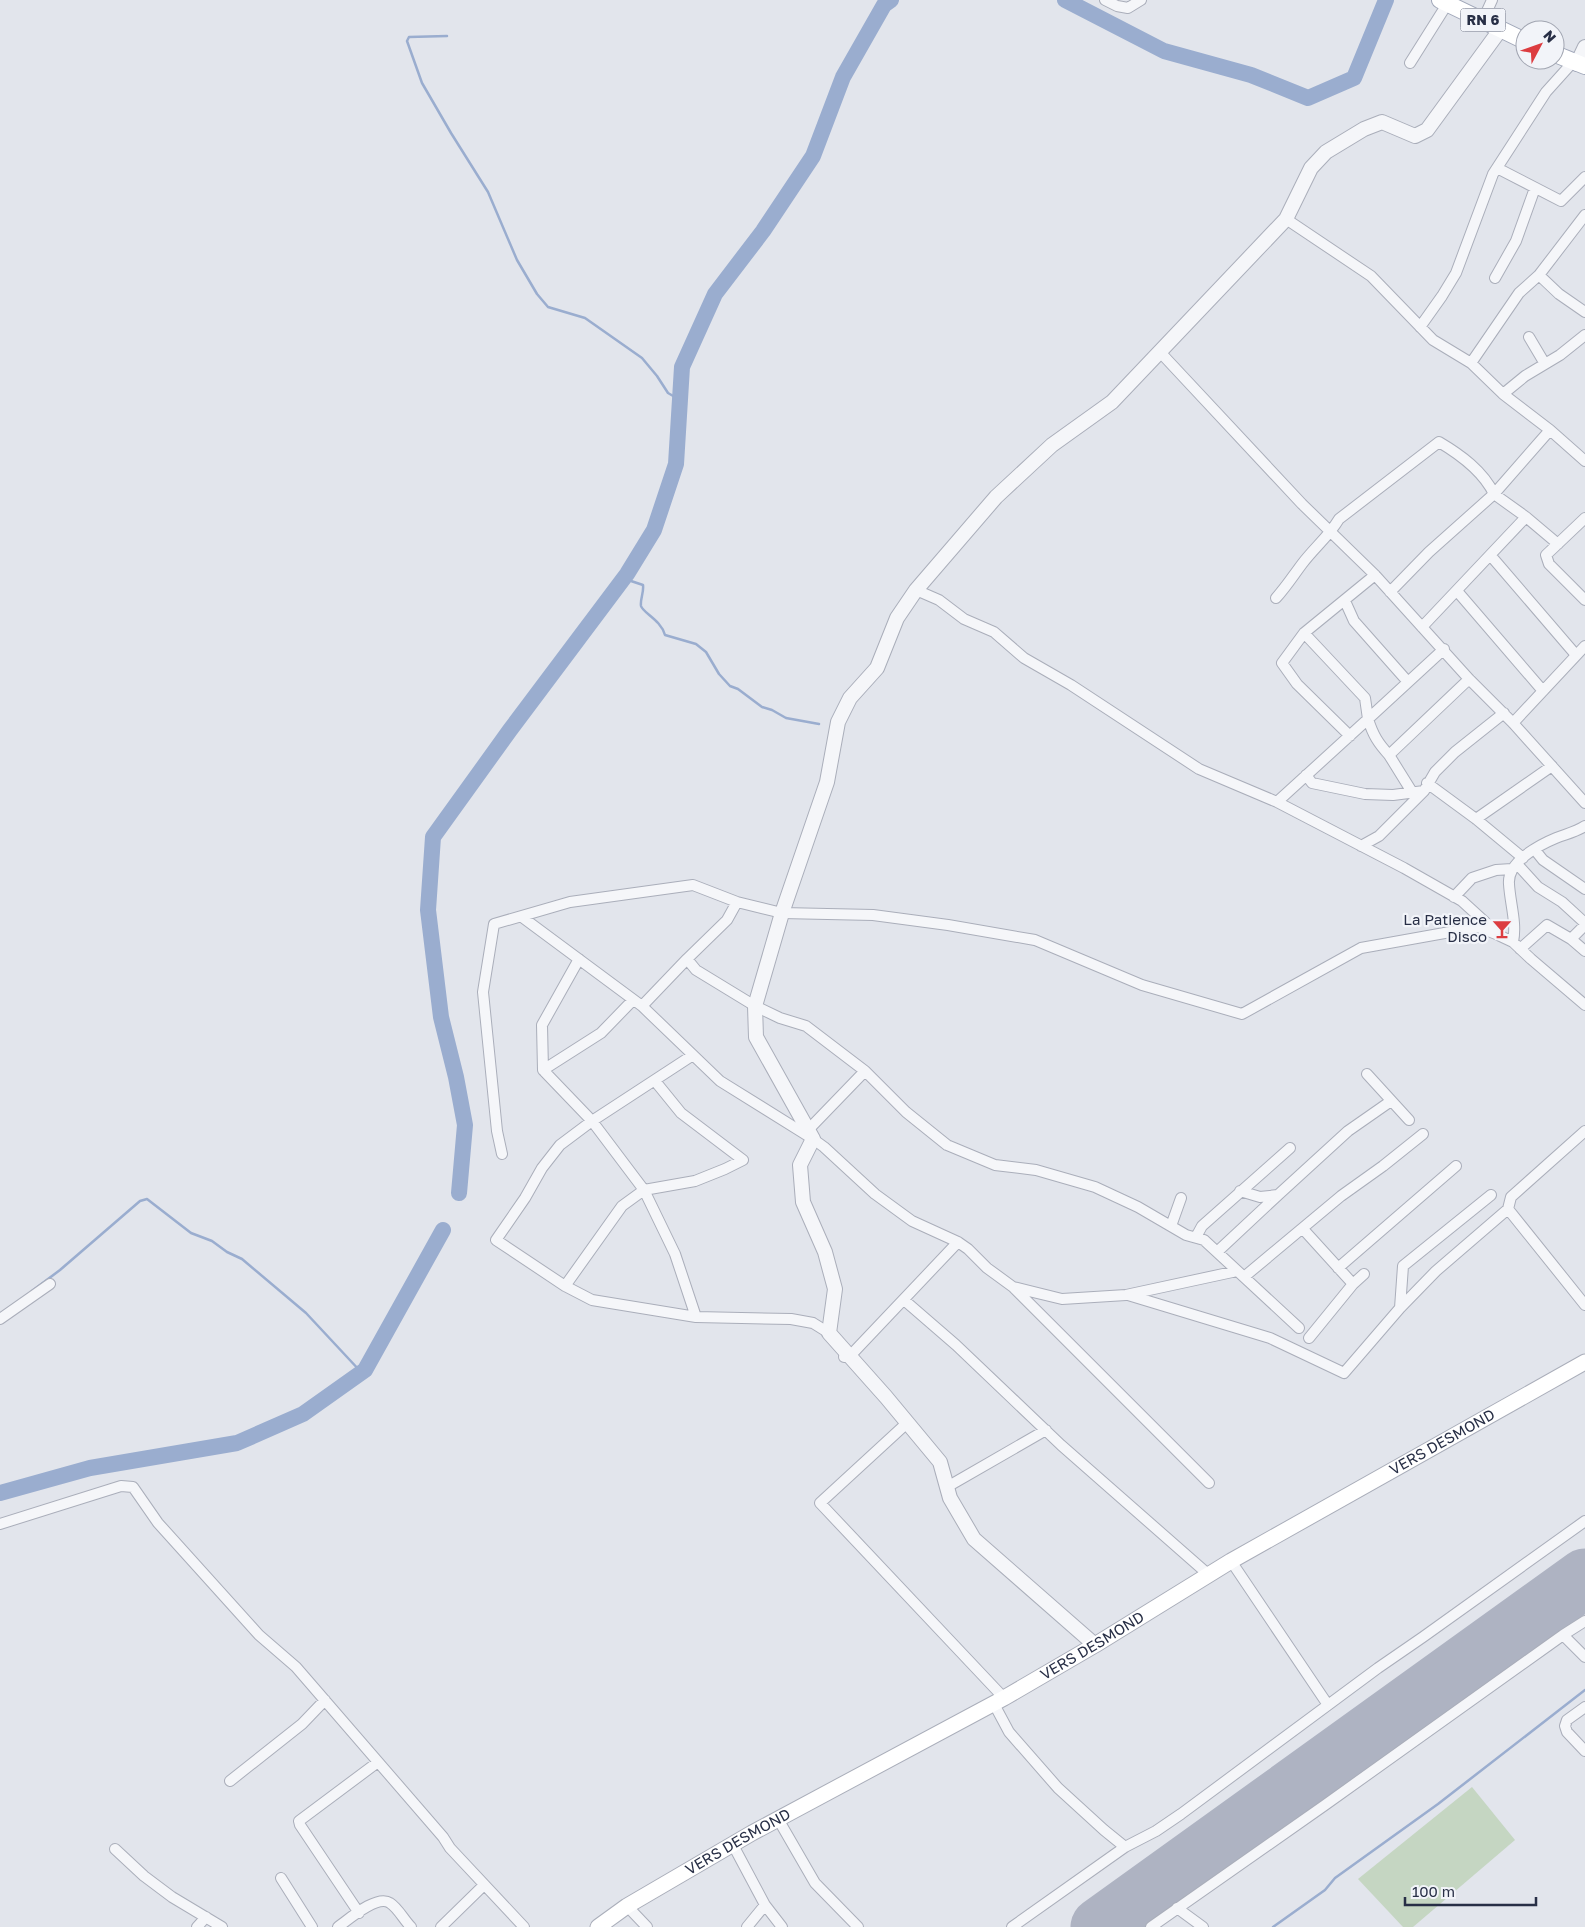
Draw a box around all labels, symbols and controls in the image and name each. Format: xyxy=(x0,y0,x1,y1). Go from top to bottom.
road number: RN 6 xyxy=(1460,8,1506,32)
north arrow xyxy=(1515,20,1565,70)
text: N xyxy=(1540,27,1560,46)
place label: La Patience Disco xyxy=(1403,910,1487,945)
bar icon: La Patience Disco xyxy=(1491,918,1513,940)
street label: VERS DESMOND xyxy=(1386,1405,1498,1478)
street label: VERS DESMOND xyxy=(1037,1607,1147,1683)
street label: VERS DESMOND xyxy=(682,1804,793,1878)
scale bar xyxy=(1405,1874,1536,1906)
text: 100 m xyxy=(1412,1882,1455,1900)

